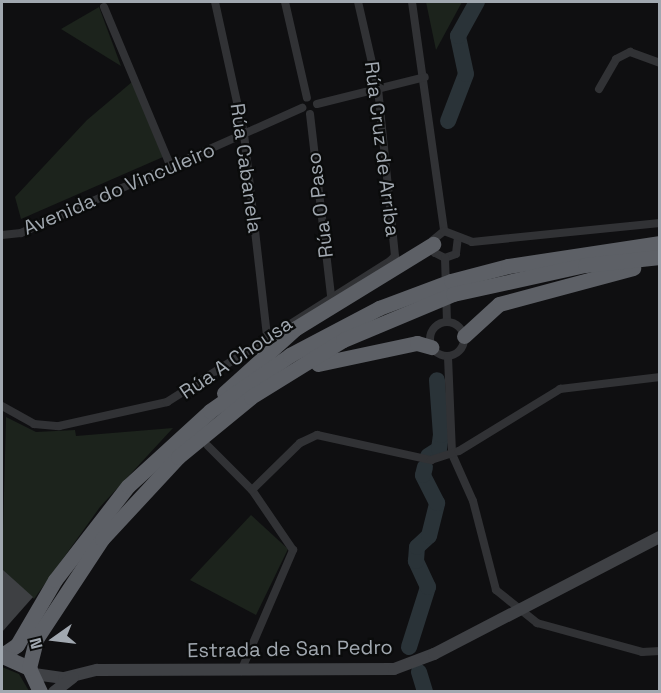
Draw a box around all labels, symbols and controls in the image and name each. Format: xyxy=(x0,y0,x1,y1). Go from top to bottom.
street label: Rúa Cruz de Arriba xyxy=(359,60,405,238)
street label: Rúa Cabanela xyxy=(225,102,267,234)
street label: Avenida do Vinculeiro xyxy=(19,138,219,240)
street label: Rúa O Paso xyxy=(302,151,338,259)
street label: Rúa A Chousa xyxy=(175,311,297,405)
north arrow xyxy=(24,609,84,669)
street label: Estrada de San Pedro xyxy=(187,635,393,663)
text: N xyxy=(25,636,48,651)

